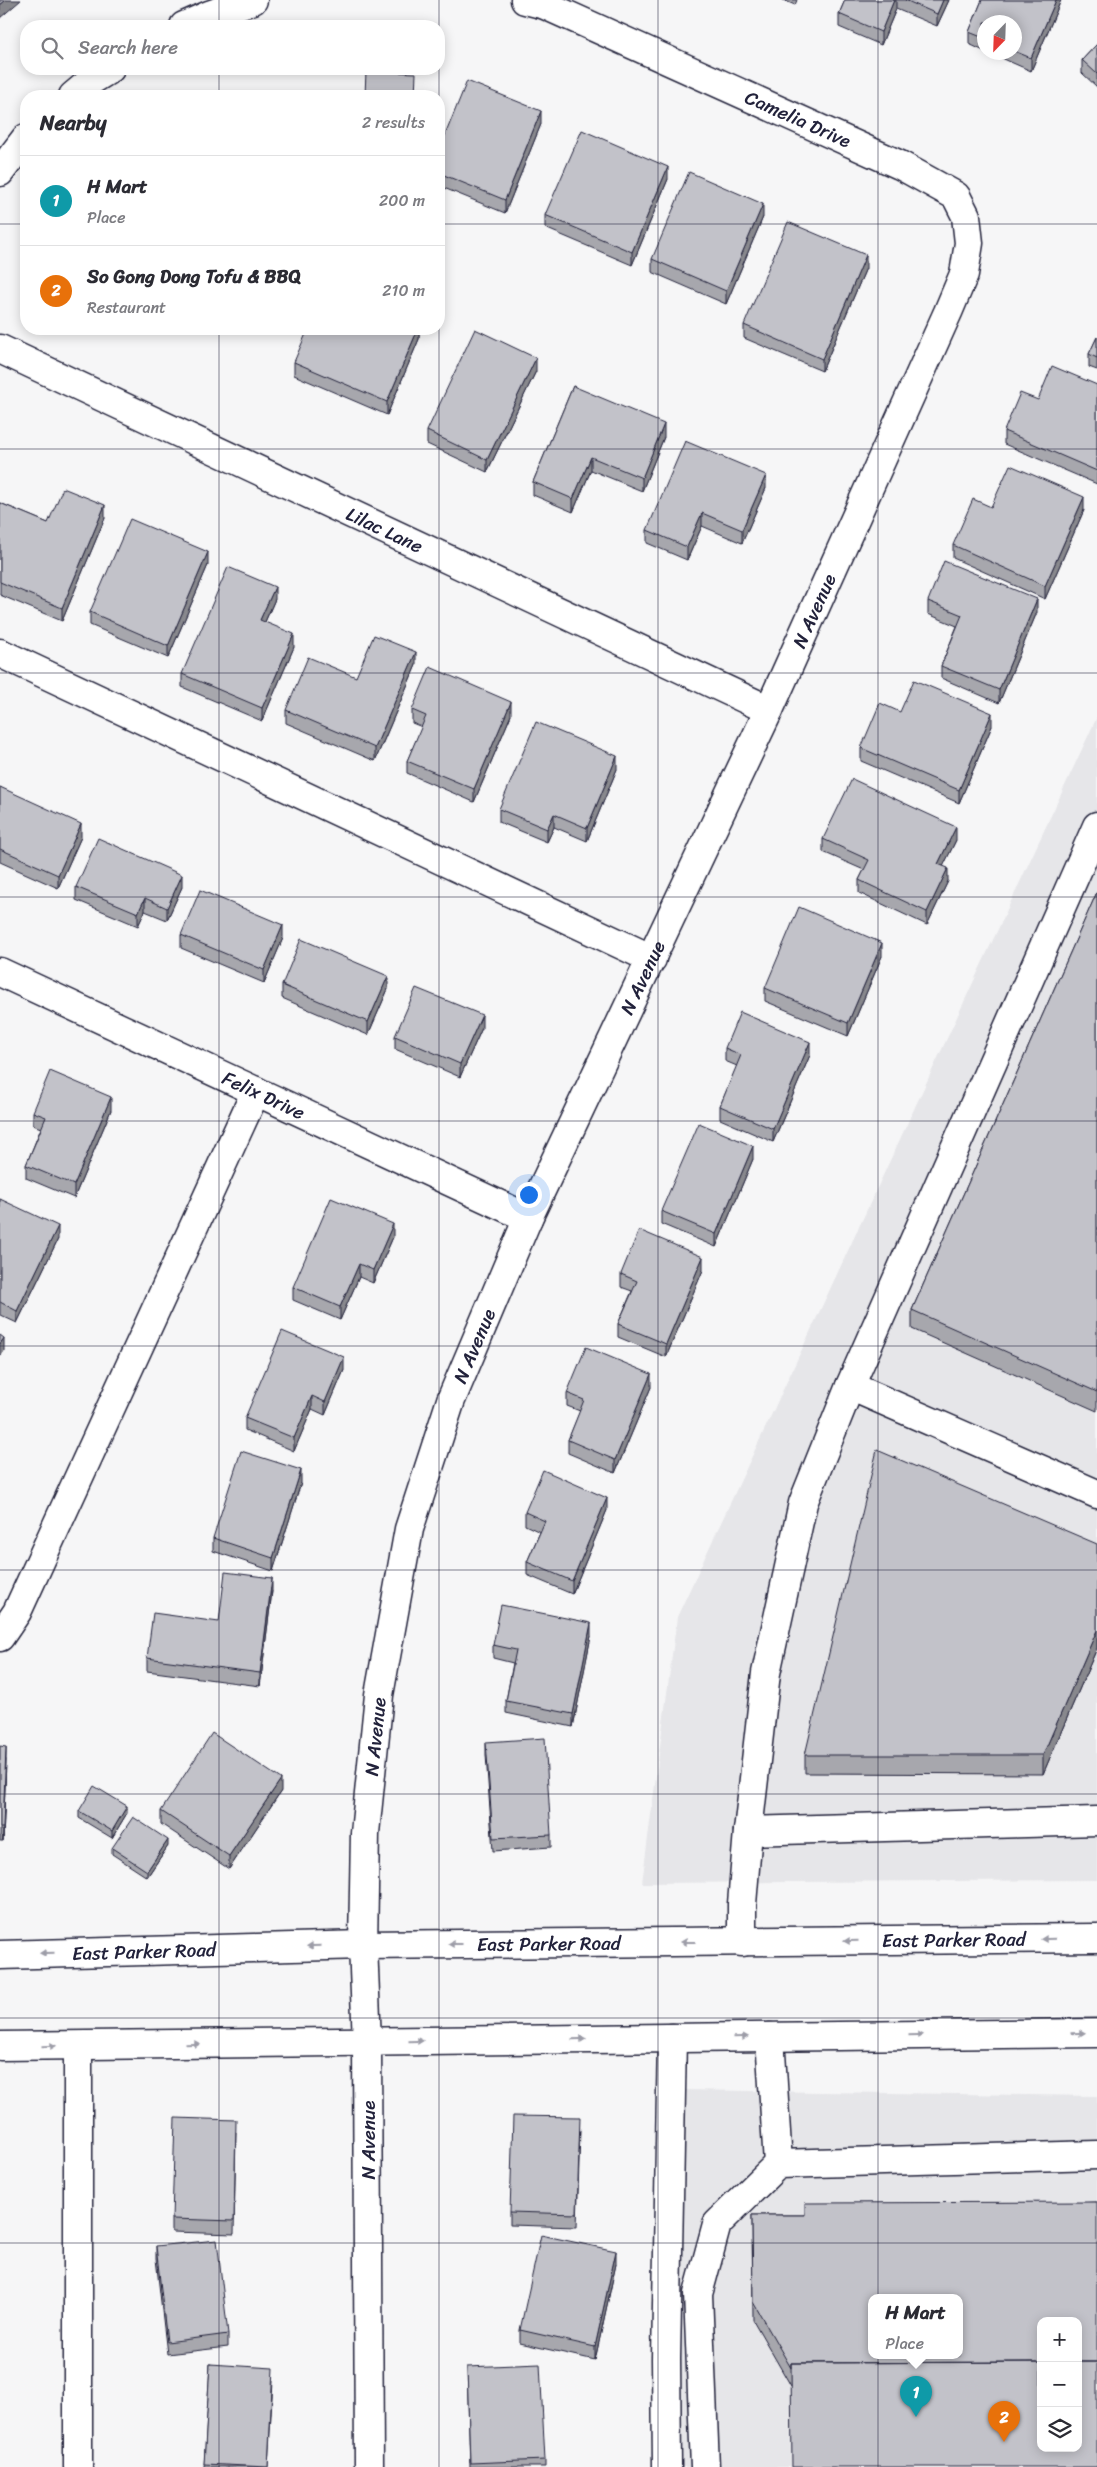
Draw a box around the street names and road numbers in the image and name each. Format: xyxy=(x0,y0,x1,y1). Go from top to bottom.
street label: Camelia Drive xyxy=(740,81,856,157)
street label: Lilac Lane xyxy=(341,497,429,562)
street label: N Avenue xyxy=(782,568,845,653)
street label: N Avenue xyxy=(610,935,674,1020)
street label: Felix Drive xyxy=(217,1061,311,1129)
street label: N Avenue xyxy=(443,1303,504,1389)
street label: N Avenue xyxy=(354,1696,395,1777)
street label: East Parker Road xyxy=(882,1922,1028,1957)
street label: East Parker Road xyxy=(477,1926,623,1960)
street label: East Parker Road xyxy=(72,1933,218,1970)
street label: N Avenue xyxy=(352,2101,385,2179)

